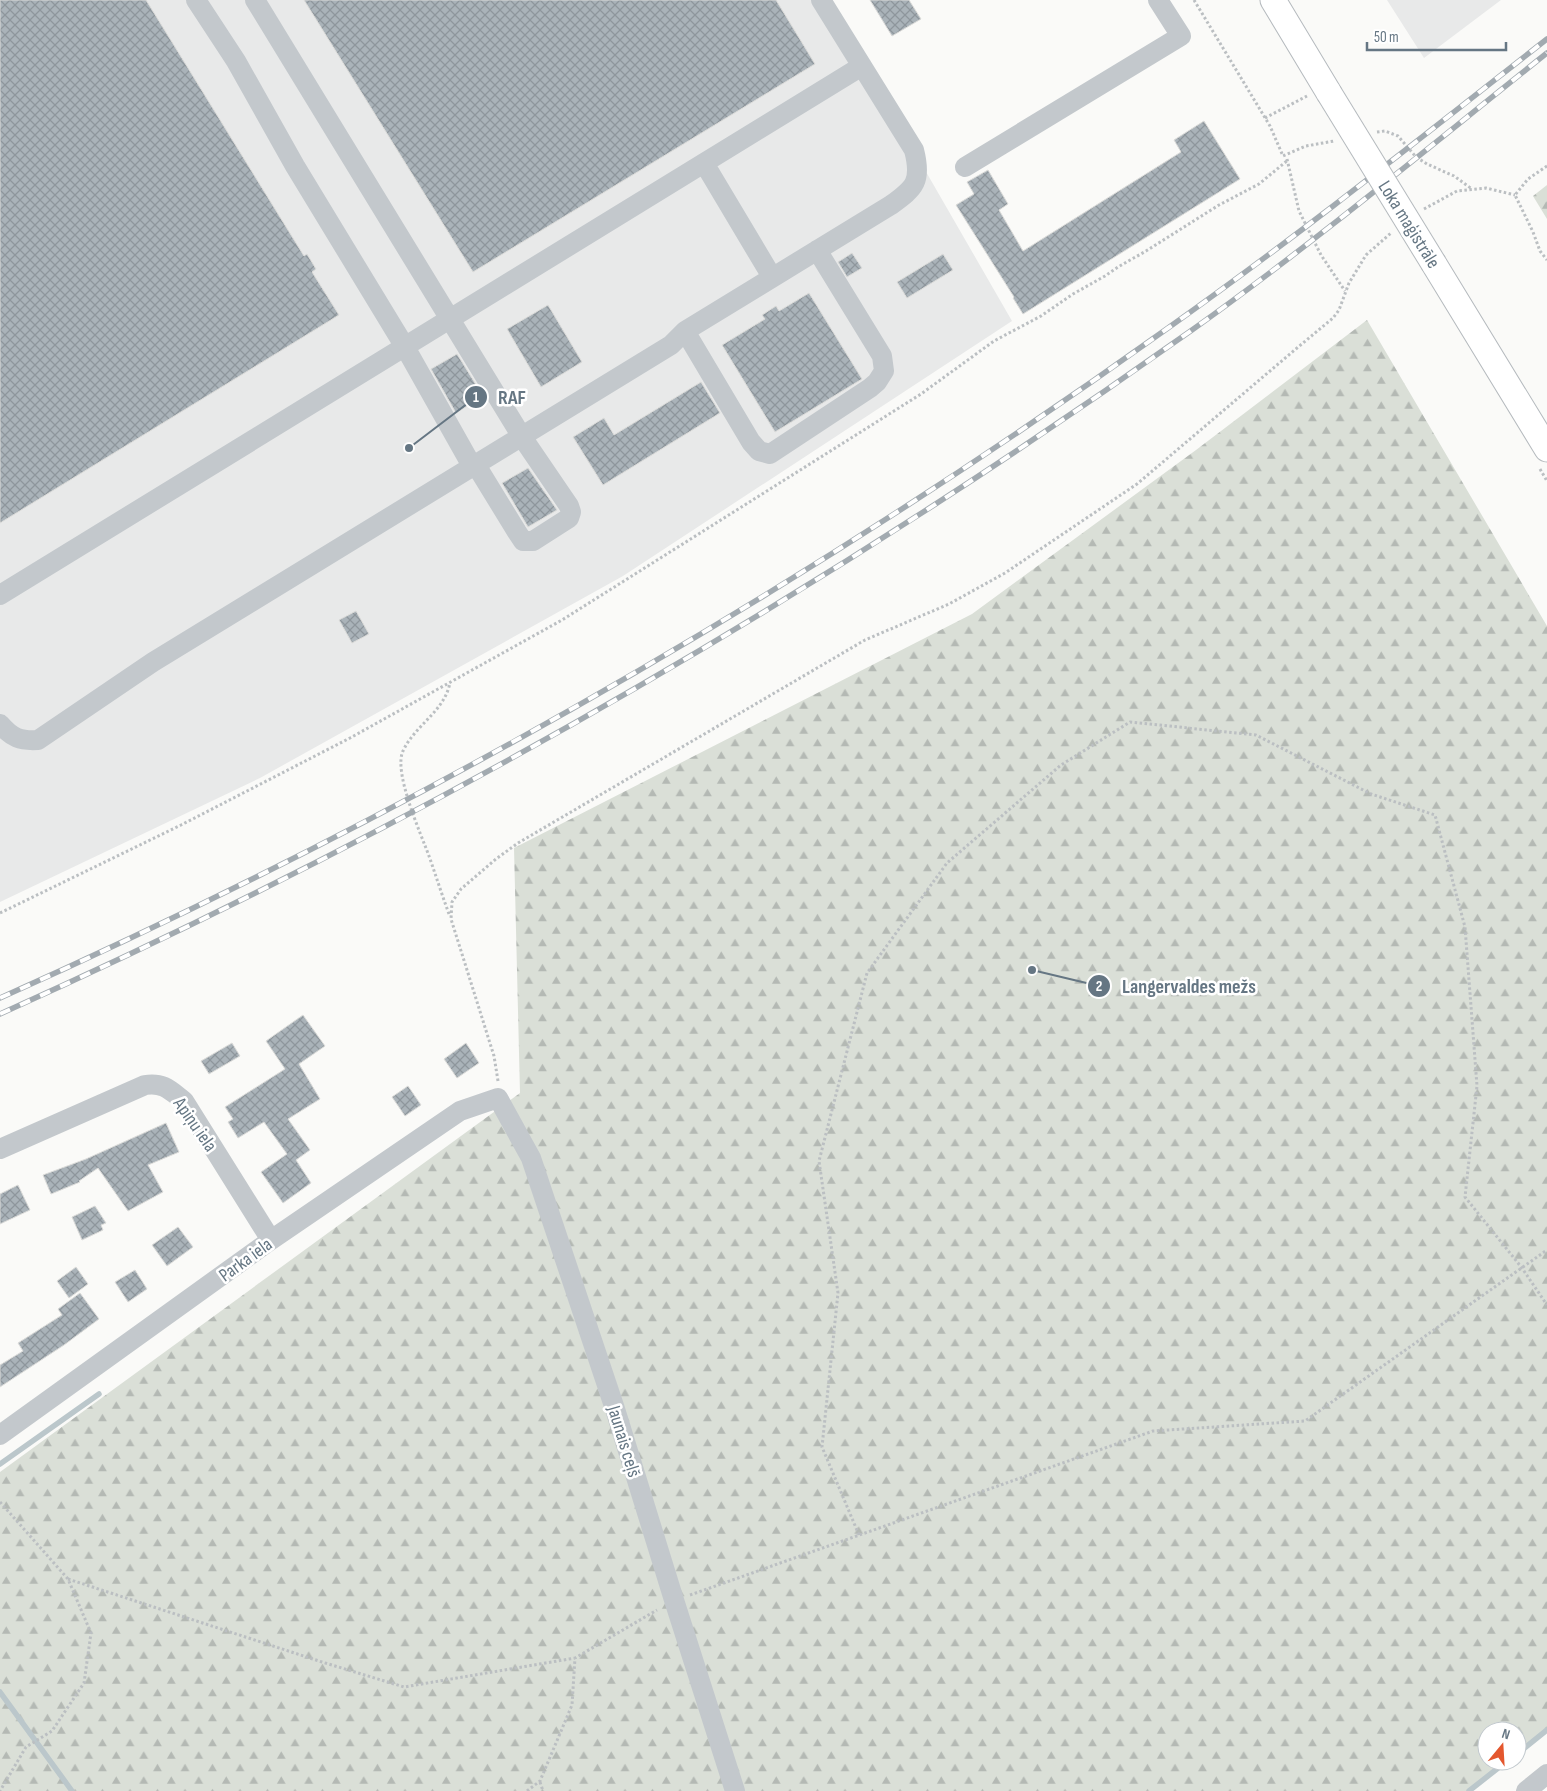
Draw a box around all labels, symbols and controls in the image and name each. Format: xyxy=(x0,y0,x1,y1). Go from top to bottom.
scale bar xyxy=(1367,20,1506,52)
text: 50 m xyxy=(1374,28,1399,47)
street label: Loka maģistrāle xyxy=(1373,177,1445,273)
callout: RAF xyxy=(463,379,536,414)
text: RAF xyxy=(498,386,526,410)
text: 1 xyxy=(473,388,479,407)
callout: Langervaldes mežs xyxy=(1087,968,1266,1003)
text: Langervaldes mežs xyxy=(1122,975,1256,999)
text: 2 xyxy=(1096,977,1102,996)
street label: Apiņu iela xyxy=(167,1092,222,1156)
street label: Parka iela xyxy=(215,1233,277,1287)
street label: Jaunais ceļš xyxy=(602,1402,645,1480)
north arrow xyxy=(1477,1721,1527,1771)
text: N xyxy=(1500,1725,1512,1743)

